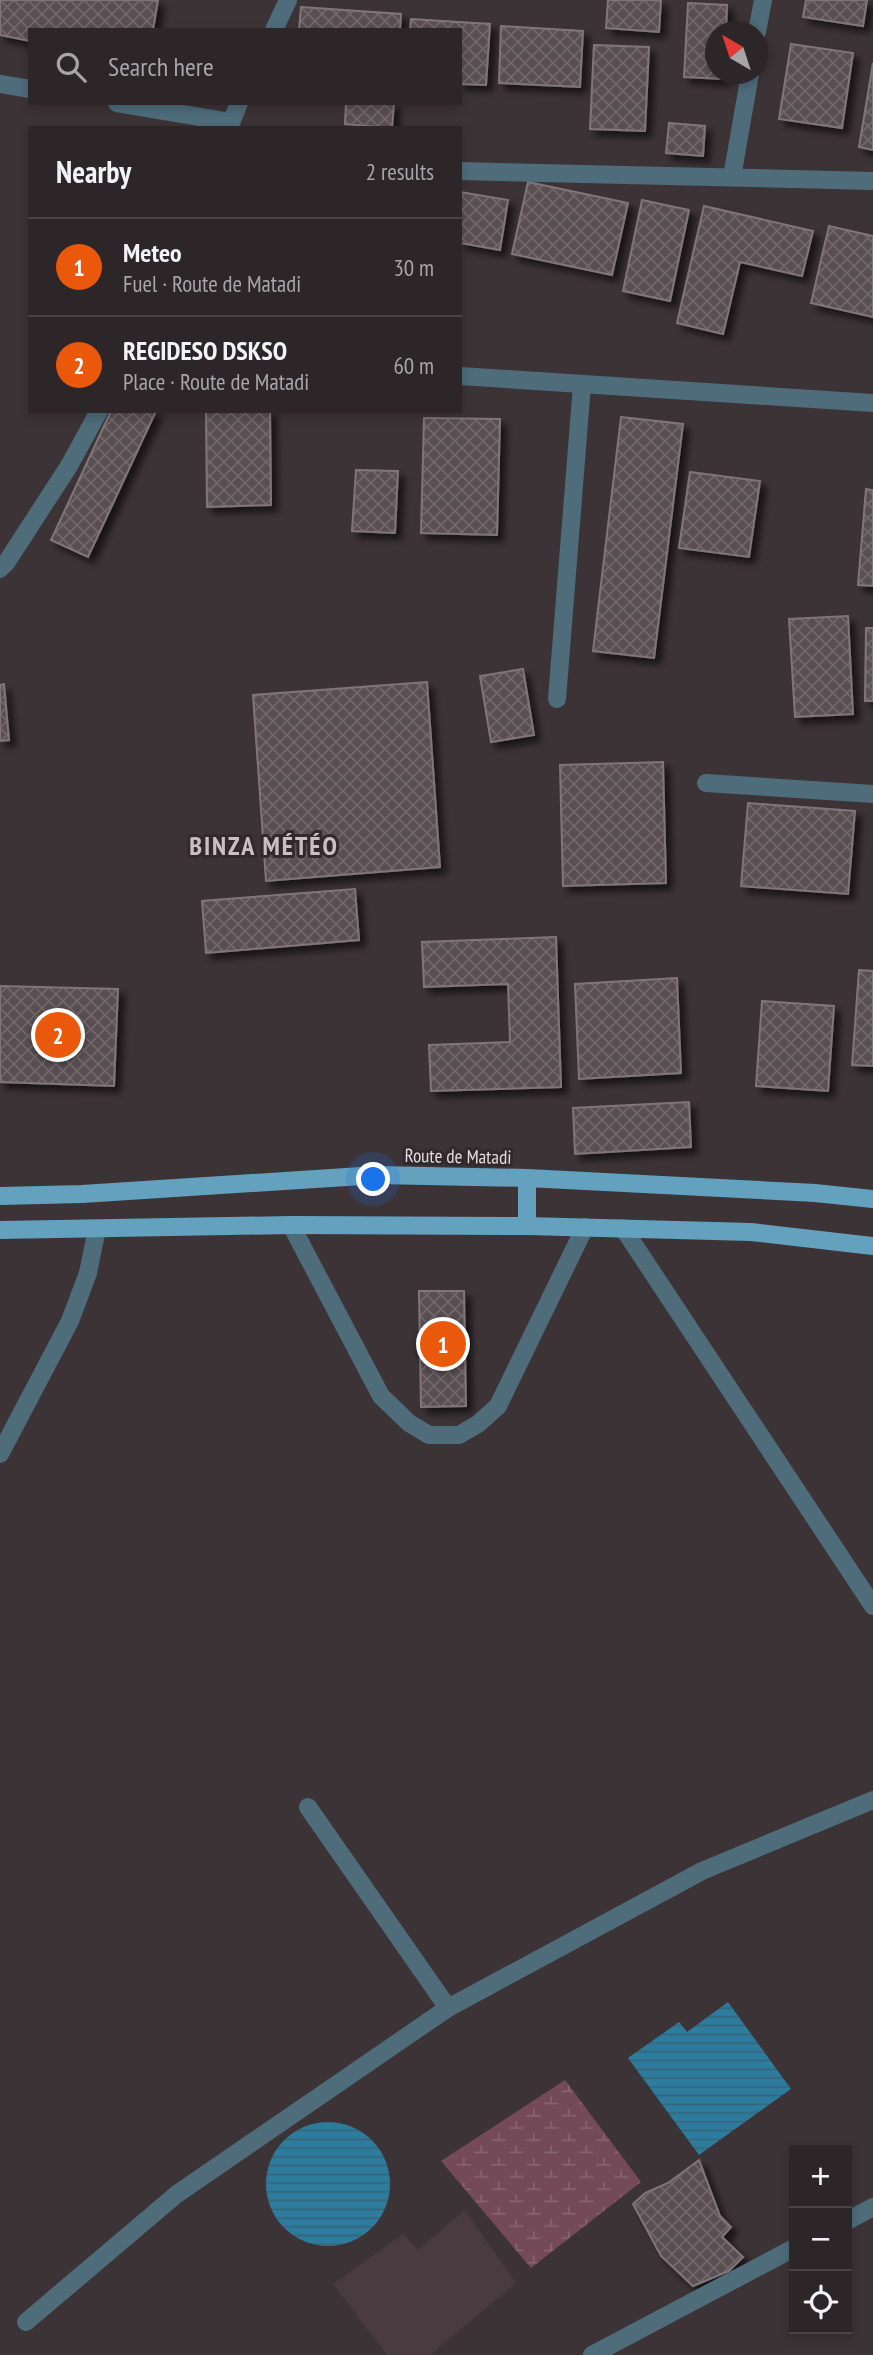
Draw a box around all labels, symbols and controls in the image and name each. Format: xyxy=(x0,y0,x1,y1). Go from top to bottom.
north arrow xyxy=(705,21,768,84)
search box xyxy=(28,28,462,105)
icon: search xyxy=(52,48,90,86)
text: Search here xyxy=(108,50,214,83)
text: Nearby xyxy=(56,152,131,191)
text: 2 results xyxy=(366,157,434,186)
text: Meteo xyxy=(123,236,182,269)
text: 1 xyxy=(74,253,85,282)
text: 30 m xyxy=(393,253,434,282)
text: Fuel · Route de Matadi xyxy=(123,269,301,298)
text: REGIDESO DSKSO xyxy=(123,334,287,367)
text: 2 xyxy=(74,351,85,380)
text: 60 m xyxy=(393,351,434,380)
text: Place · Route de Matadi xyxy=(123,367,309,396)
district label: BINZA MÉTÉO xyxy=(189,829,339,862)
pin: 2 xyxy=(35,1009,81,1061)
street label: Route de Matadi xyxy=(404,1143,512,1169)
your location xyxy=(356,1162,390,1196)
pin: 1 xyxy=(420,1318,466,1370)
map controls xyxy=(789,2145,852,2334)
button: + xyxy=(789,2145,852,2208)
button: − xyxy=(789,2208,852,2271)
button: locate xyxy=(789,2271,852,2334)

